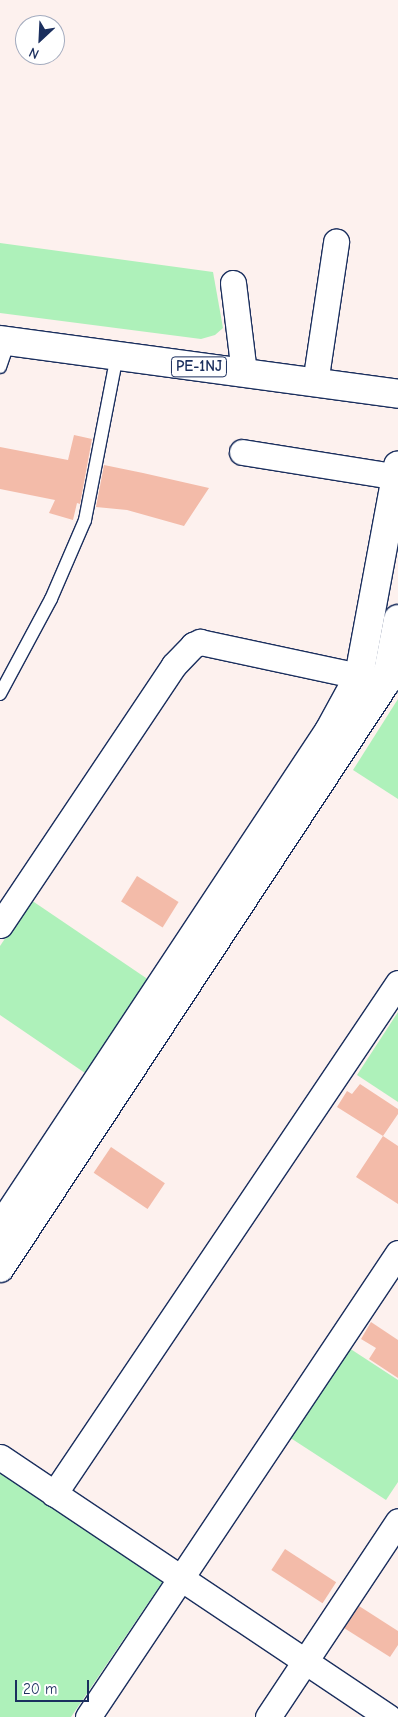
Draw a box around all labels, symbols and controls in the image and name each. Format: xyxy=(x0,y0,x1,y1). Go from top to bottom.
north arrow xyxy=(15,15,65,65)
text: N xyxy=(26,44,42,63)
road number: PE-1NJ xyxy=(170,354,228,380)
scale bar xyxy=(18,1670,91,1702)
text: 20 m xyxy=(23,1680,57,1698)

